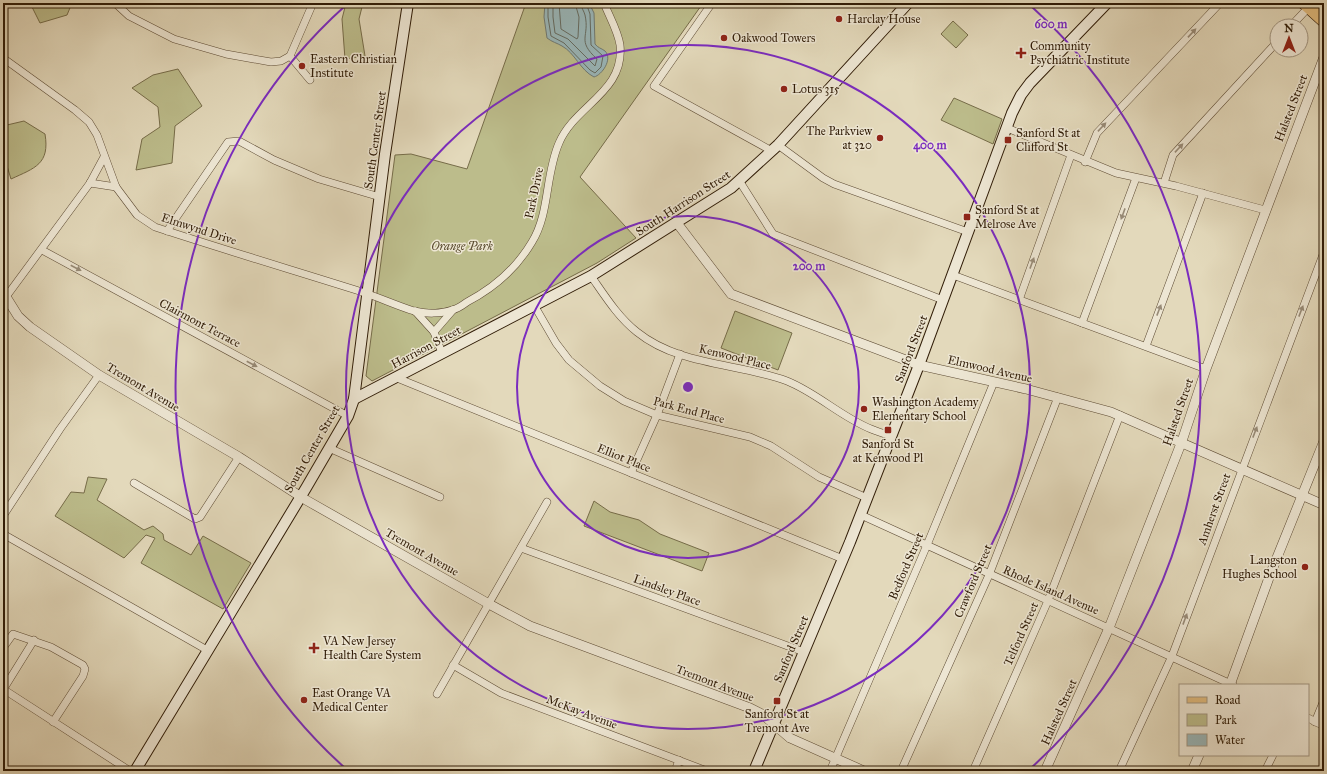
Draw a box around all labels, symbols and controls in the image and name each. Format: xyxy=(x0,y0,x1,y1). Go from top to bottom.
place label: Harclay House xyxy=(847,12,920,26)
marker: Harclay House xyxy=(834,14,844,24)
text: 600 m xyxy=(1035,17,1068,31)
north arrow xyxy=(1269,18,1309,58)
text: N xyxy=(1284,22,1294,35)
one-way arrow xyxy=(1187,28,1196,38)
place label: Oakwood Towers xyxy=(732,31,815,45)
marker: Oakwood Towers xyxy=(719,33,729,43)
place label: Community Psychiatric Institute xyxy=(1030,39,1130,67)
marker: Community Psychiatric Institute xyxy=(1015,47,1027,59)
place label: Eastern Christian Institute xyxy=(310,52,398,80)
marker: Eastern Christian Institute xyxy=(297,61,307,71)
street label: Halsted Street xyxy=(1272,72,1310,144)
place label: Lotus 315 xyxy=(792,82,840,96)
marker: Lotus 315 xyxy=(779,84,789,94)
street label: South Center Street xyxy=(361,89,389,190)
one-way arrow xyxy=(1097,122,1107,132)
place label: The Parkview at 320 xyxy=(806,124,872,152)
place label: Sanford St at Clifford St xyxy=(1016,126,1081,154)
marker: The Parkview at 320 xyxy=(875,133,885,143)
marker: Sanford St at Clifford St xyxy=(1003,135,1013,145)
text: 400 m xyxy=(913,138,948,153)
one-way arrow xyxy=(1174,143,1184,153)
street label: Park Drive xyxy=(522,166,546,220)
street label: South Harrison Street xyxy=(633,167,734,239)
place label: Sanford St at Melrose Ave xyxy=(975,203,1040,231)
one-way arrow xyxy=(1119,208,1125,220)
street label: Elmwynd Drive xyxy=(160,210,238,248)
marker: Sanford St at Melrose Ave xyxy=(962,212,972,222)
park label: Orange Park xyxy=(431,239,493,253)
one-way arrow xyxy=(1030,257,1036,269)
text: 200 m xyxy=(793,259,826,273)
one-way arrow xyxy=(70,265,82,272)
street label: Clairmont Terrace xyxy=(157,296,243,350)
one-way arrow xyxy=(1157,303,1163,315)
one-way arrow xyxy=(1299,304,1305,316)
street label: Sanford Street xyxy=(892,312,931,385)
street label: Harrison Street xyxy=(389,322,464,371)
street label: Kenwood Place xyxy=(698,341,772,373)
street label: Elmwood Avenue xyxy=(946,352,1034,386)
street label: Tremont Avenue xyxy=(104,360,182,414)
one-way arrow xyxy=(246,360,258,367)
street label: Halsted Street xyxy=(1160,376,1196,448)
centre of rings xyxy=(681,380,695,394)
street label: Park End Place xyxy=(652,394,726,426)
place label: Washington Academy Elementary School xyxy=(872,395,979,423)
street label: South Center Street xyxy=(281,402,343,495)
marker: Washington Academy Elementary School xyxy=(859,404,869,414)
marker: Sanford St at Kenwood Pl xyxy=(883,425,893,435)
one-way arrow xyxy=(1252,426,1258,438)
place label: Sanford St at Kenwood Pl xyxy=(853,437,924,465)
street label: Elliot Place xyxy=(595,441,653,475)
street label: Amherst Street xyxy=(1194,471,1234,548)
street label: Tremont Avenue xyxy=(383,525,461,579)
street label: Bedford Street xyxy=(886,529,927,602)
street label: Crawford Street xyxy=(951,541,995,620)
place label: Langston Hughes School xyxy=(1222,553,1298,582)
marker: Langston Hughes School xyxy=(1300,562,1310,572)
street label: Rhode Island Avenue xyxy=(1001,563,1101,617)
street label: Lindsley Place xyxy=(631,571,703,609)
street label: Telford Street xyxy=(1001,599,1042,668)
street label: Sanford Street xyxy=(771,613,812,685)
one-way arrow xyxy=(1183,613,1189,625)
place label: VA New Jersey Health Care System xyxy=(322,634,421,662)
marker: VA New Jersey Health Care System xyxy=(308,642,320,654)
street label: Tremont Avenue xyxy=(674,662,756,704)
street label: Halsted Street xyxy=(1038,676,1080,747)
legend xyxy=(1179,684,1309,756)
place label: East Orange VA Medical Center xyxy=(312,686,391,714)
street label: McKay Avenue xyxy=(545,692,619,732)
text: Road xyxy=(1215,693,1241,707)
marker: East Orange VA Medical Center xyxy=(299,695,309,705)
marker: Sanford St at Tremont Ave xyxy=(772,696,782,706)
place label: Sanford St at Tremont Ave xyxy=(744,707,810,735)
text: Park xyxy=(1215,713,1237,727)
text: Water xyxy=(1215,733,1245,747)

